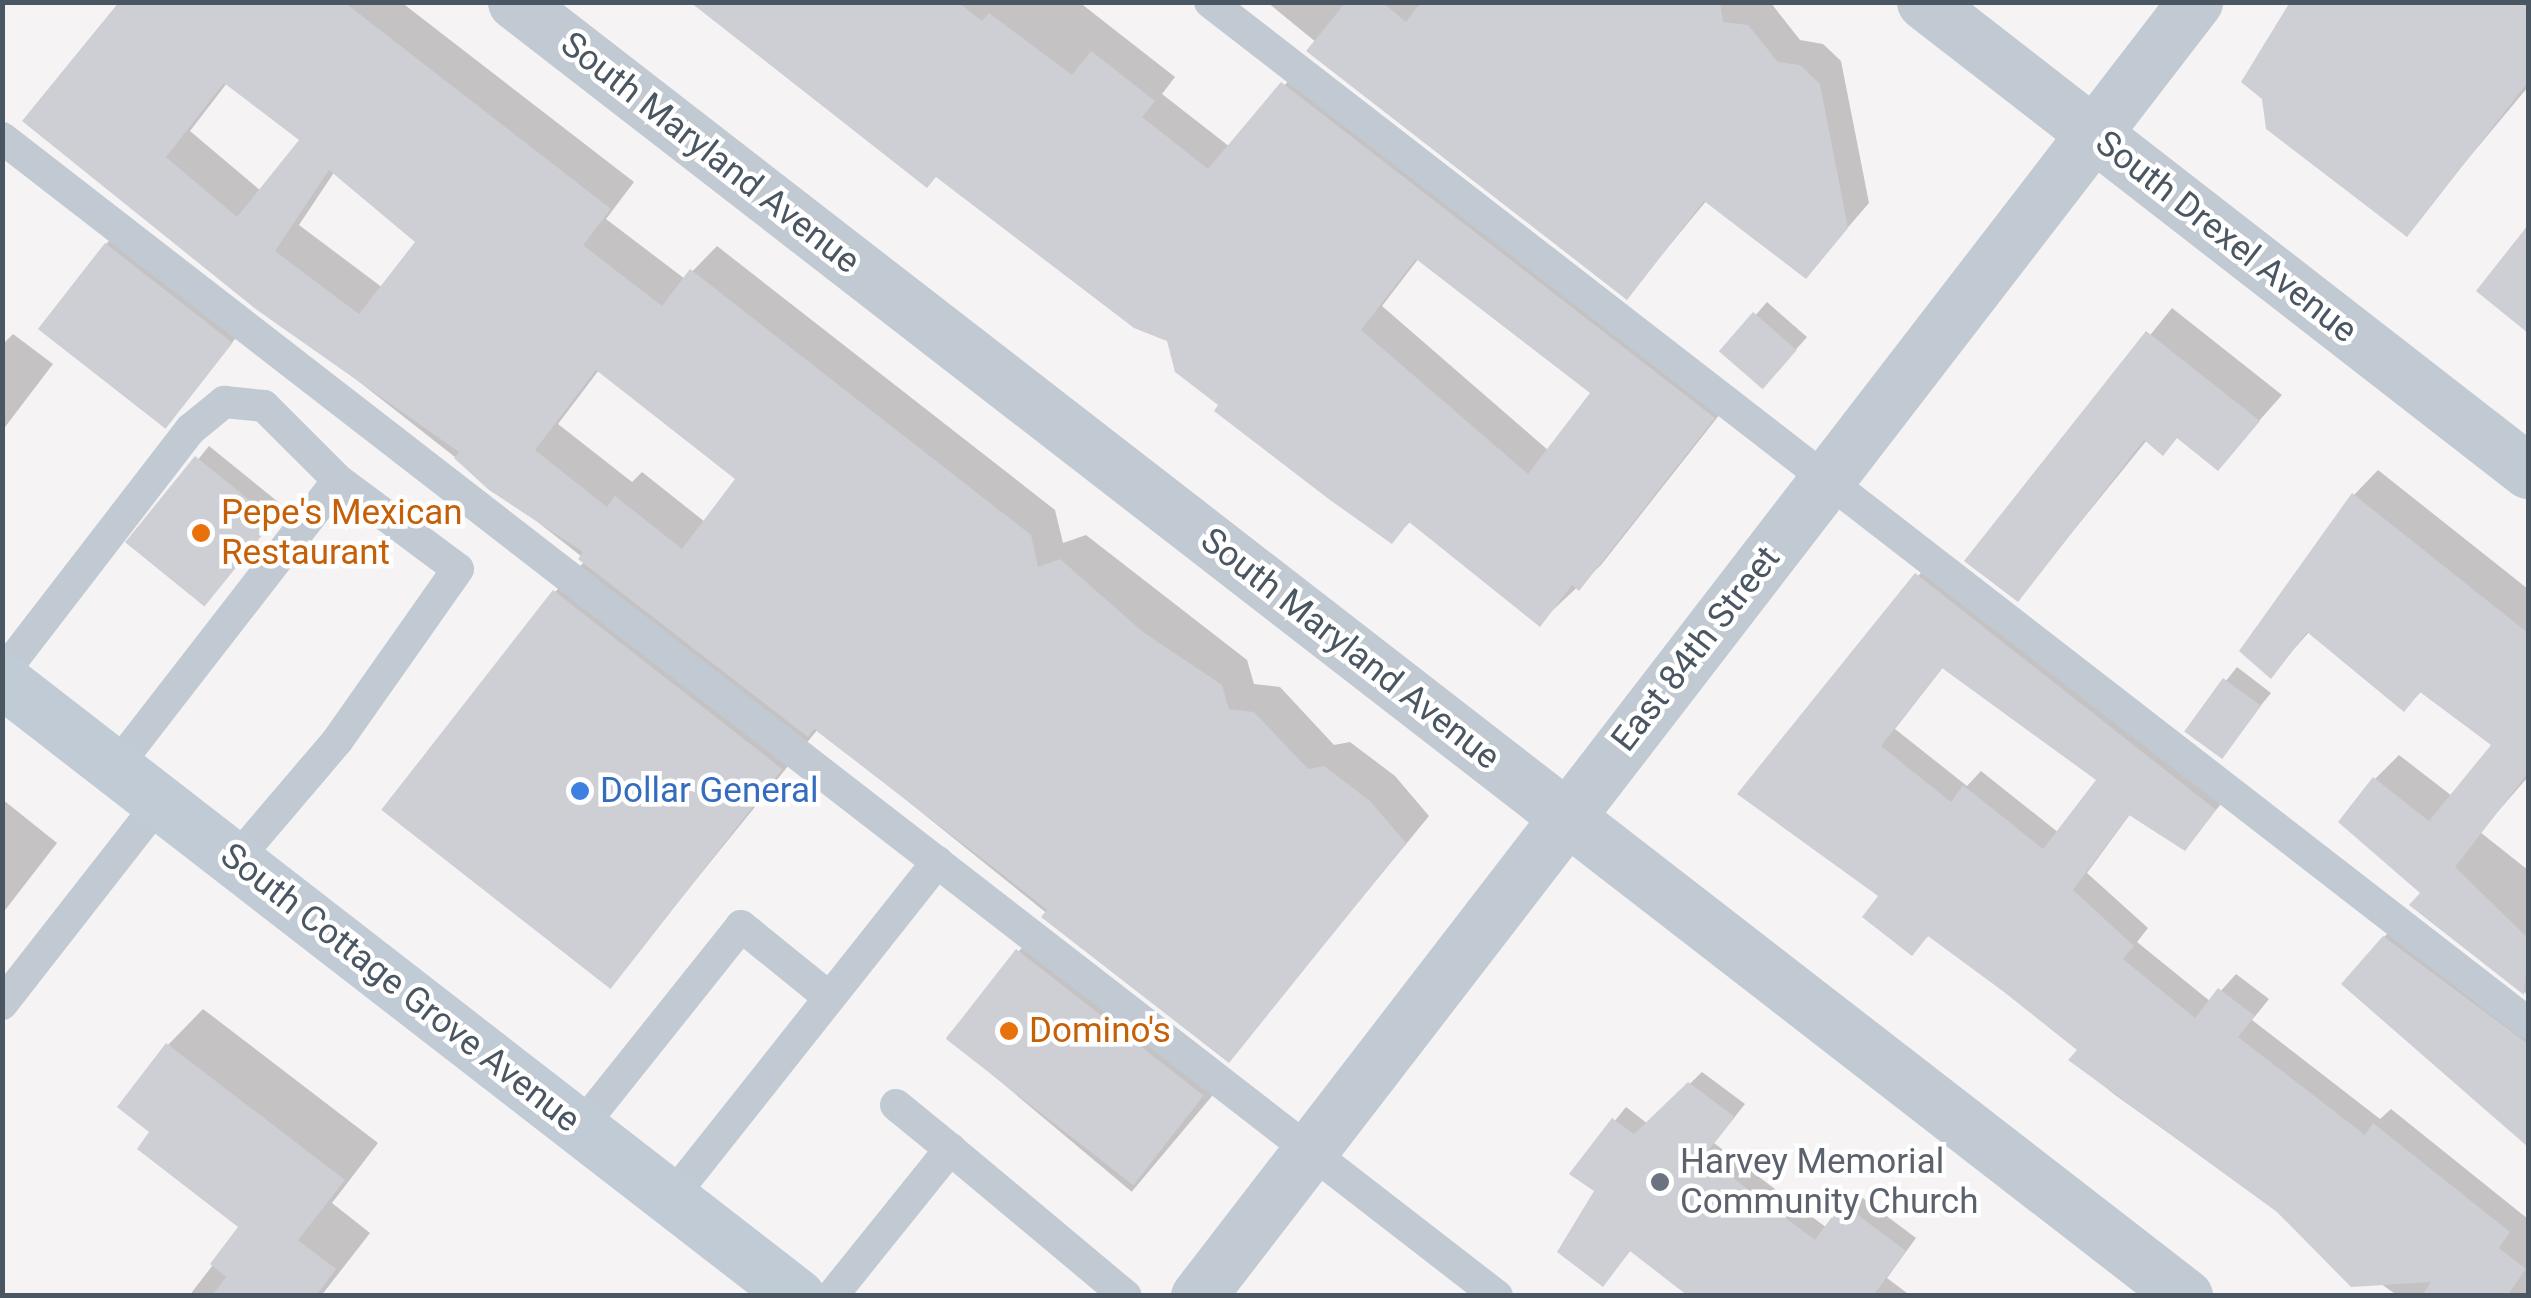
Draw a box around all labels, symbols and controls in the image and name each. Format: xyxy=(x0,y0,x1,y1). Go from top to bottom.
street label: South Maryland Avenue xyxy=(552,23,868,283)
street label: South Drexel Avenue xyxy=(2087,122,2365,352)
place label: Pepe's Mexican Restaurant xyxy=(221,492,463,574)
street label: South Maryland Avenue xyxy=(1192,519,1508,779)
marker: Pepe's Mexican Restaurant xyxy=(190,522,212,544)
street label: East 84th Street xyxy=(1603,538,1789,760)
place label: Dollar General xyxy=(600,770,819,812)
marker: Dollar General xyxy=(569,780,591,802)
street label: South Cottage Grove Avenue xyxy=(212,835,588,1141)
place label: Domino's xyxy=(1029,1010,1171,1052)
marker: Domino's xyxy=(998,1020,1020,1042)
place label: Harvey Memorial Community Church xyxy=(1680,1141,1978,1223)
marker: Harvey Memorial Community Church xyxy=(1649,1171,1671,1193)

